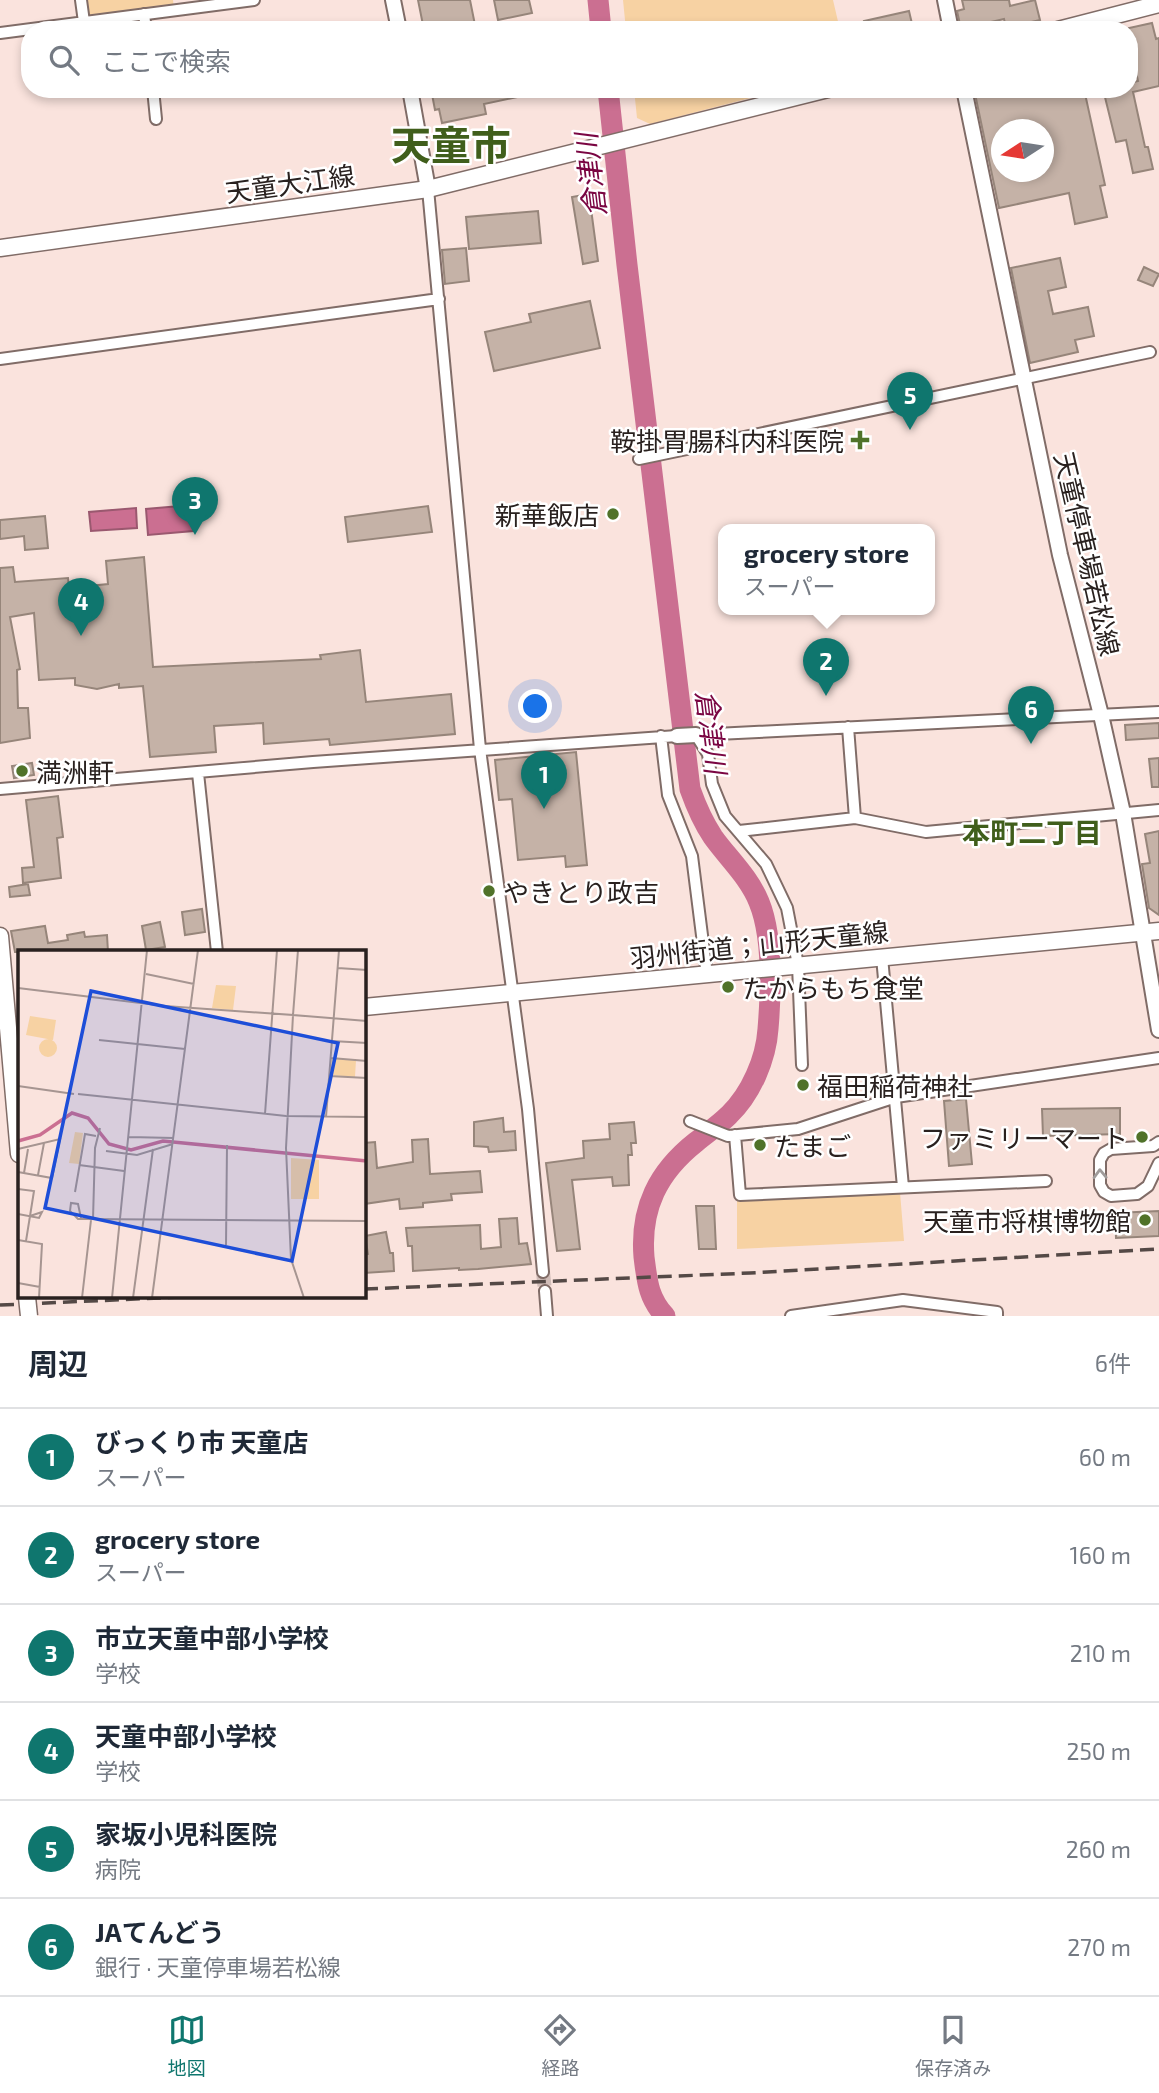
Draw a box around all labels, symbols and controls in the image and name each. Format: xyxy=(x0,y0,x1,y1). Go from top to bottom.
search box xyxy=(21,21,1138,98)
icon: search xyxy=(45,41,83,79)
text: ここで検索 xyxy=(101,45,231,76)
north arrow xyxy=(991,119,1054,182)
district label: 天童市 xyxy=(391,120,511,168)
water label: 倉津川 xyxy=(568,128,612,219)
street label: 天童大江線 xyxy=(223,159,357,207)
pin: 5 xyxy=(887,372,933,430)
place label: 鞍掛胃腸科内科医院 xyxy=(610,425,844,456)
marker: 鞍掛胃腸科内科医院 xyxy=(850,430,870,450)
street label: 天童停車場若松線 xyxy=(1050,449,1126,659)
pin: 3 xyxy=(172,477,218,535)
place label: 新華飯店 xyxy=(495,499,599,530)
marker: 新華飯店 xyxy=(605,506,621,522)
popup xyxy=(718,524,935,615)
text: grocery store xyxy=(744,537,909,568)
text: スーパー xyxy=(744,572,836,600)
pin: 4 xyxy=(58,578,104,636)
pin: 2 xyxy=(803,638,849,696)
pin: 6 xyxy=(1008,686,1054,744)
water label: 倉津川 xyxy=(690,688,734,779)
your location xyxy=(518,689,552,723)
pin: 1 xyxy=(521,751,567,809)
place label: 満洲軒 xyxy=(36,756,114,787)
marker: 満洲軒 xyxy=(14,763,30,779)
district label: 本町二丁目 xyxy=(962,815,1102,849)
place label: やきとり政吉 xyxy=(503,876,659,907)
marker: やきとり政吉 xyxy=(481,883,497,899)
street label: 羽州街道；山形天童線 xyxy=(628,915,890,973)
inset map xyxy=(18,950,366,1298)
place label: たからもち食堂 xyxy=(742,972,924,1003)
marker: たからもち食堂 xyxy=(720,979,736,995)
place label: 福田稲荷神社 xyxy=(817,1070,973,1101)
marker: 福田稲荷神社 xyxy=(795,1077,811,1093)
place label: ファミリーマート xyxy=(920,1122,1128,1153)
marker: ファミリーマート xyxy=(1134,1129,1150,1145)
place label: たまご xyxy=(774,1130,851,1161)
marker: たまご xyxy=(752,1137,768,1153)
one-way arrow xyxy=(1093,1168,1108,1179)
place label: 天童市将棋博物館 xyxy=(923,1205,1131,1236)
marker: 天童市将棋博物館 xyxy=(1137,1212,1153,1228)
text: 周辺 xyxy=(28,1345,88,1381)
text: 6件 xyxy=(1095,1349,1131,1377)
text: びっくり市 天童店 xyxy=(95,1426,309,1457)
text: 1 xyxy=(46,1443,56,1471)
text: 60 m xyxy=(1079,1443,1131,1471)
text: スーパー xyxy=(95,1463,187,1491)
text: grocery store xyxy=(95,1523,260,1554)
text: 2 xyxy=(44,1541,58,1569)
text: 160 m xyxy=(1070,1541,1131,1569)
text: スーパー xyxy=(95,1558,187,1586)
text: 市立天童中部小学校 xyxy=(95,1622,329,1653)
text: 3 xyxy=(44,1639,58,1667)
text: 210 m xyxy=(1070,1639,1131,1667)
text: 学校 xyxy=(95,1659,141,1687)
text: 天童中部小学校 xyxy=(95,1720,277,1751)
text: 4 xyxy=(44,1737,58,1765)
text: 250 m xyxy=(1067,1737,1131,1765)
text: 学校 xyxy=(95,1757,141,1785)
text: 家坂小児科医院 xyxy=(95,1818,277,1849)
text: 5 xyxy=(45,1835,57,1863)
text: 260 m xyxy=(1066,1835,1131,1863)
text: 病院 xyxy=(95,1855,141,1883)
text: JAてんどう xyxy=(95,1916,225,1947)
text: 6 xyxy=(44,1933,58,1961)
text: 270 m xyxy=(1067,1933,1131,1961)
text: 銀行 · 天童停車場若松線 xyxy=(95,1953,341,1981)
tab: 地図 xyxy=(168,2011,206,2080)
tab: 経路 xyxy=(541,2011,579,2080)
tab: 保存済み xyxy=(915,2011,991,2080)

